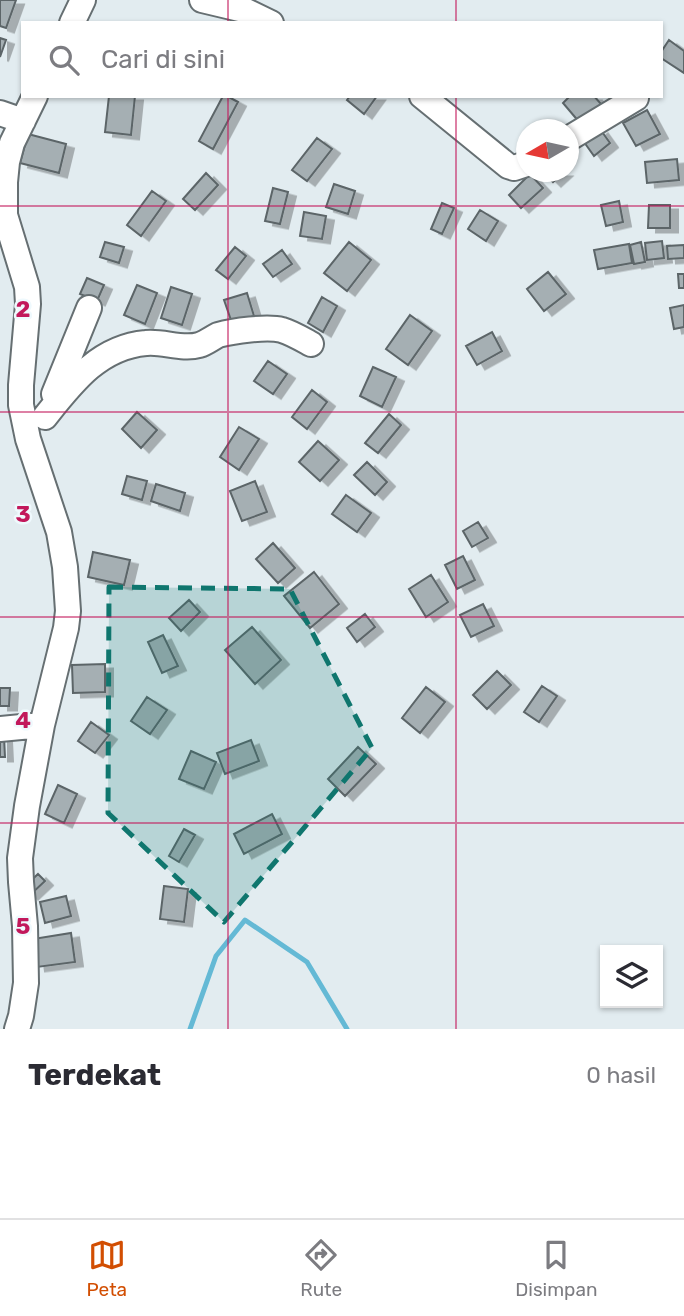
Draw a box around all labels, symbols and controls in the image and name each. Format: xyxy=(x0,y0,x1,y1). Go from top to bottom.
search box xyxy=(21,21,663,98)
icon: search xyxy=(45,41,83,79)
text: Cari di sini xyxy=(101,44,225,75)
north arrow xyxy=(516,119,579,182)
text: 2 xyxy=(16,295,30,323)
text: 3 xyxy=(15,500,31,528)
text: 4 xyxy=(15,706,31,734)
text: 5 xyxy=(16,912,31,940)
map controls xyxy=(600,945,663,1008)
button: layers xyxy=(600,945,663,1008)
text: Terdekat xyxy=(28,1057,161,1093)
text: 0 hasil xyxy=(586,1061,656,1089)
tab: Peta xyxy=(87,1236,127,1301)
tab: Rute xyxy=(300,1236,342,1301)
tab: Disimpan xyxy=(515,1236,597,1301)

